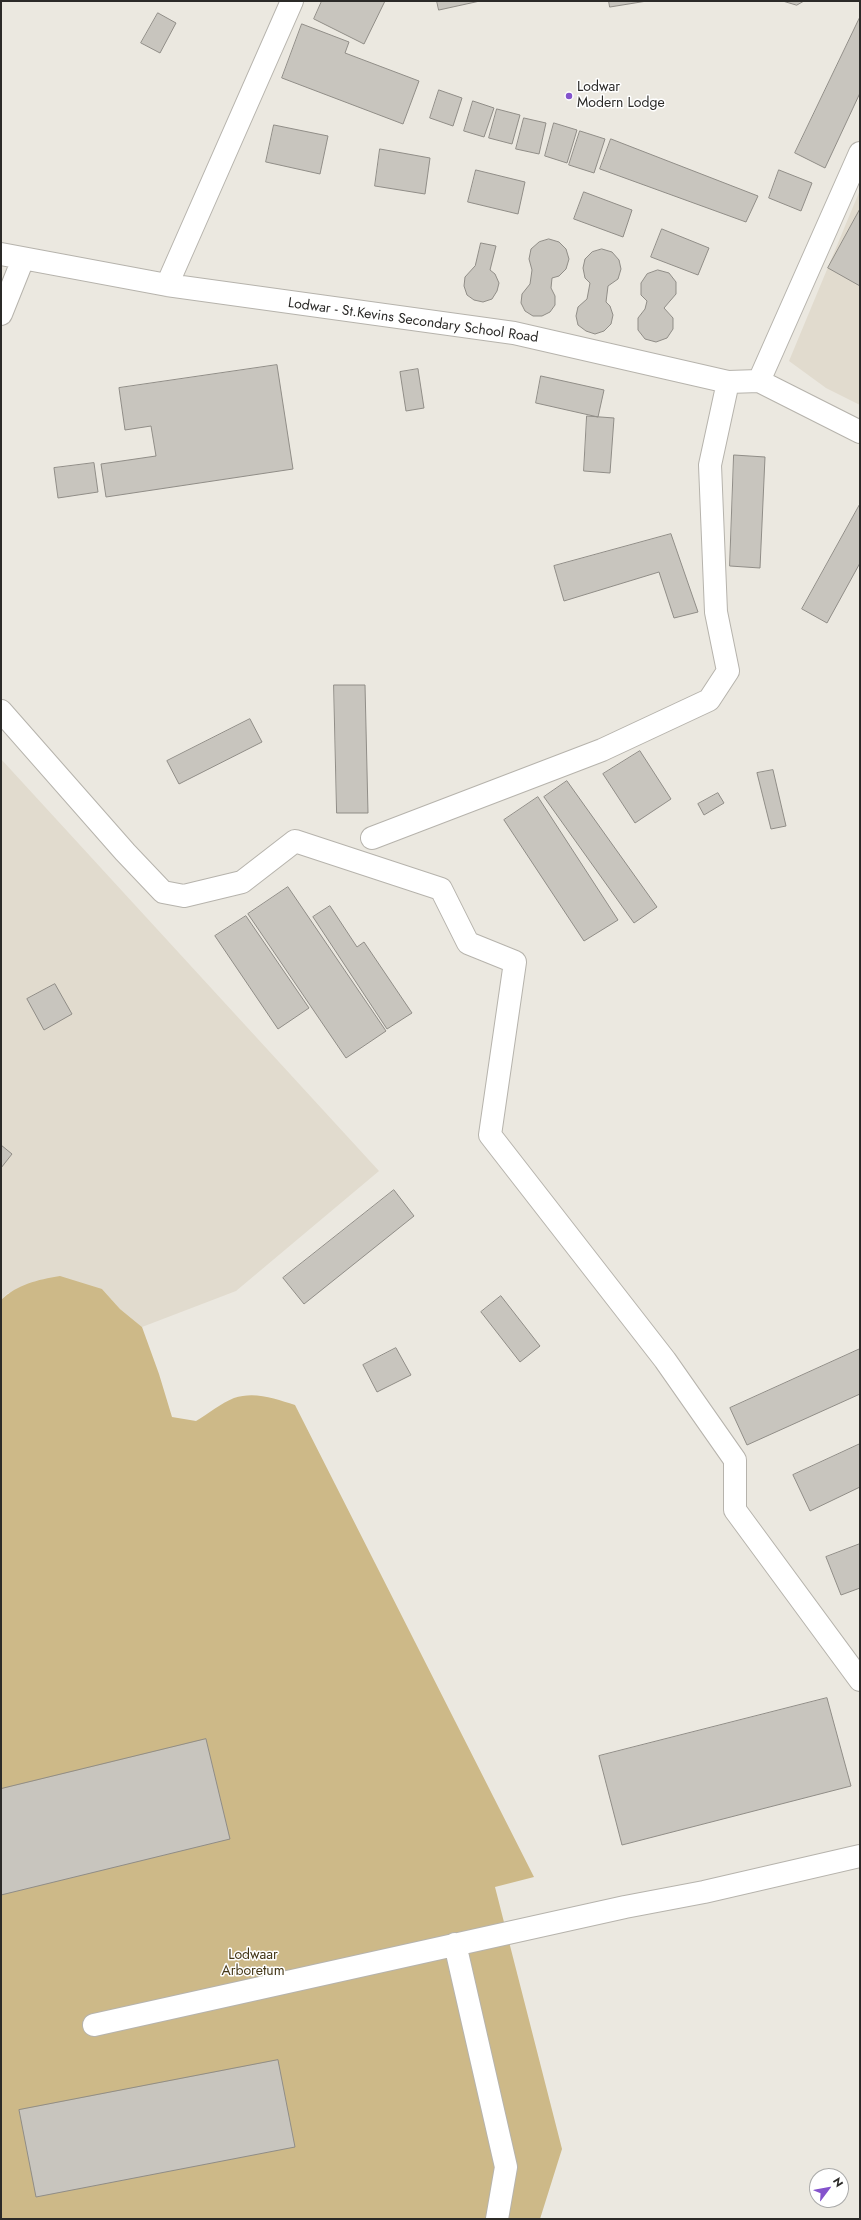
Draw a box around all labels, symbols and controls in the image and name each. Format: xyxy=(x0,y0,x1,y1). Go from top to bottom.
place label: Lodwar Modern Lodge xyxy=(577,80,665,112)
marker: Lodwar Modern Lodge xyxy=(564,91,574,101)
street label: Lodwar - St.Kevins Secondary School Road xyxy=(287,295,539,347)
park label: Lodwaar Arboretum xyxy=(221,1948,285,1980)
north arrow xyxy=(809,2168,849,2208)
text: N xyxy=(829,2174,847,2190)

